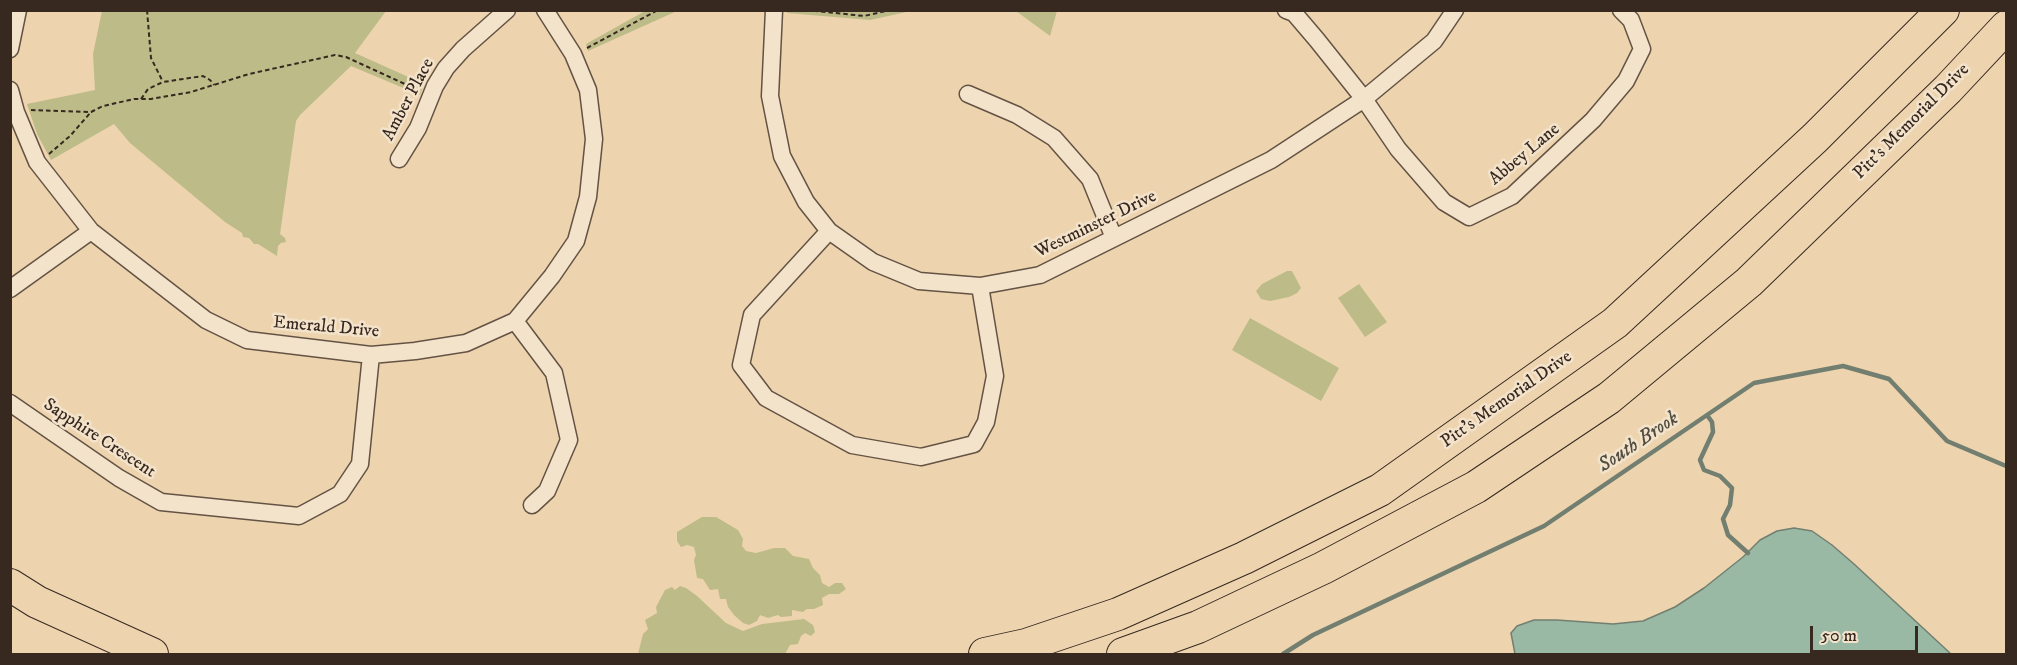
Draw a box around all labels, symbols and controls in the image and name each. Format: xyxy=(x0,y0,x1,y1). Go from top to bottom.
street label: Amber Place xyxy=(378,55,440,145)
street label: Pitt's Memorial Drive xyxy=(1850,60,1974,184)
street label: Abbey Lane xyxy=(1485,119,1565,191)
street label: Westminster Drive xyxy=(1032,186,1160,264)
street label: Emerald Drive xyxy=(272,313,380,343)
street label: Pitt's Memorial Drive xyxy=(1437,347,1577,453)
street label: Sapphire Crescent xyxy=(39,395,159,483)
water label: South Brook xyxy=(1594,407,1684,479)
scale bar xyxy=(1813,614,1921,652)
text: 50 m xyxy=(1821,625,1857,647)

